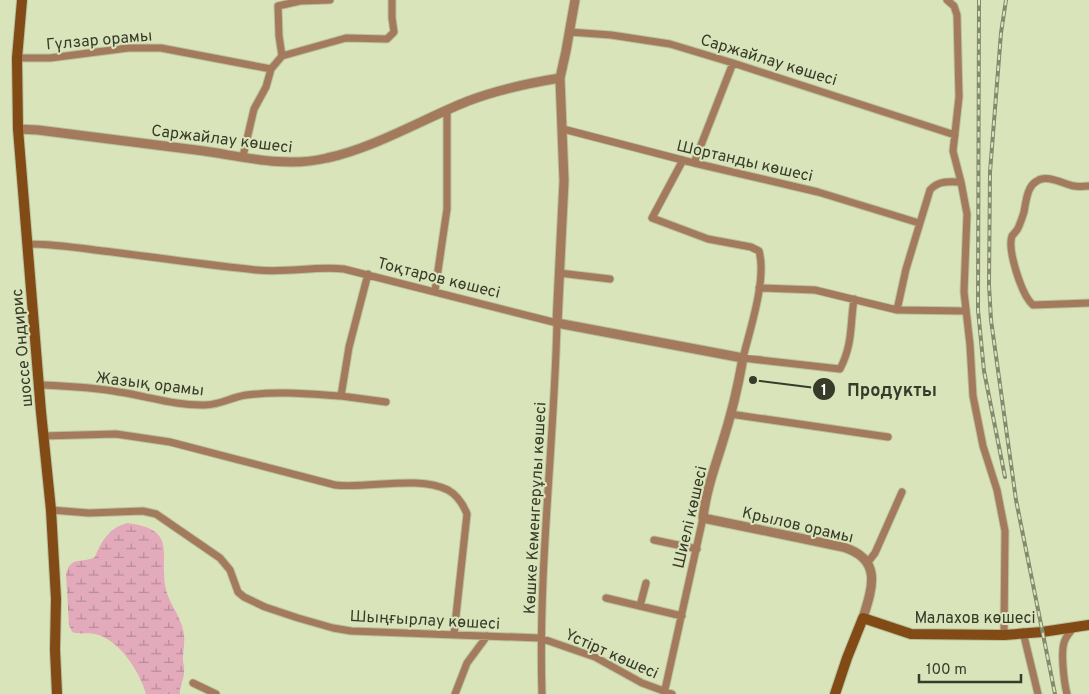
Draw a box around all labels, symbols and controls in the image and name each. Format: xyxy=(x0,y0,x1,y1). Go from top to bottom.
street label: Гүлзар орамы xyxy=(45,26,153,56)
street label: Саржайлау көшесі xyxy=(698,31,839,91)
street label: Саржайлау көшесі xyxy=(150,121,293,159)
street label: Шортанды көшесі xyxy=(674,137,815,187)
street label: Тоқтаров көшесі xyxy=(375,254,502,304)
street label: шоссе Ондирис xyxy=(8,288,38,408)
street label: Жазық орамы xyxy=(95,368,205,402)
callout: Продукты xyxy=(812,373,947,406)
text: Продукты xyxy=(847,380,937,403)
text: 1 xyxy=(821,382,827,401)
street label: Көшке Кеменгерұлы көшесі xyxy=(520,402,552,615)
street label: Шиелі көшесі xyxy=(669,464,712,571)
street label: Крылов орамы xyxy=(740,503,855,548)
street label: Шыңғырлау көшесі xyxy=(349,607,501,635)
street label: Малахов көшесі xyxy=(914,609,1036,629)
street label: Үстірт көшесі xyxy=(561,625,661,684)
scale bar xyxy=(919,652,1022,684)
text: 100 m xyxy=(926,661,967,680)

